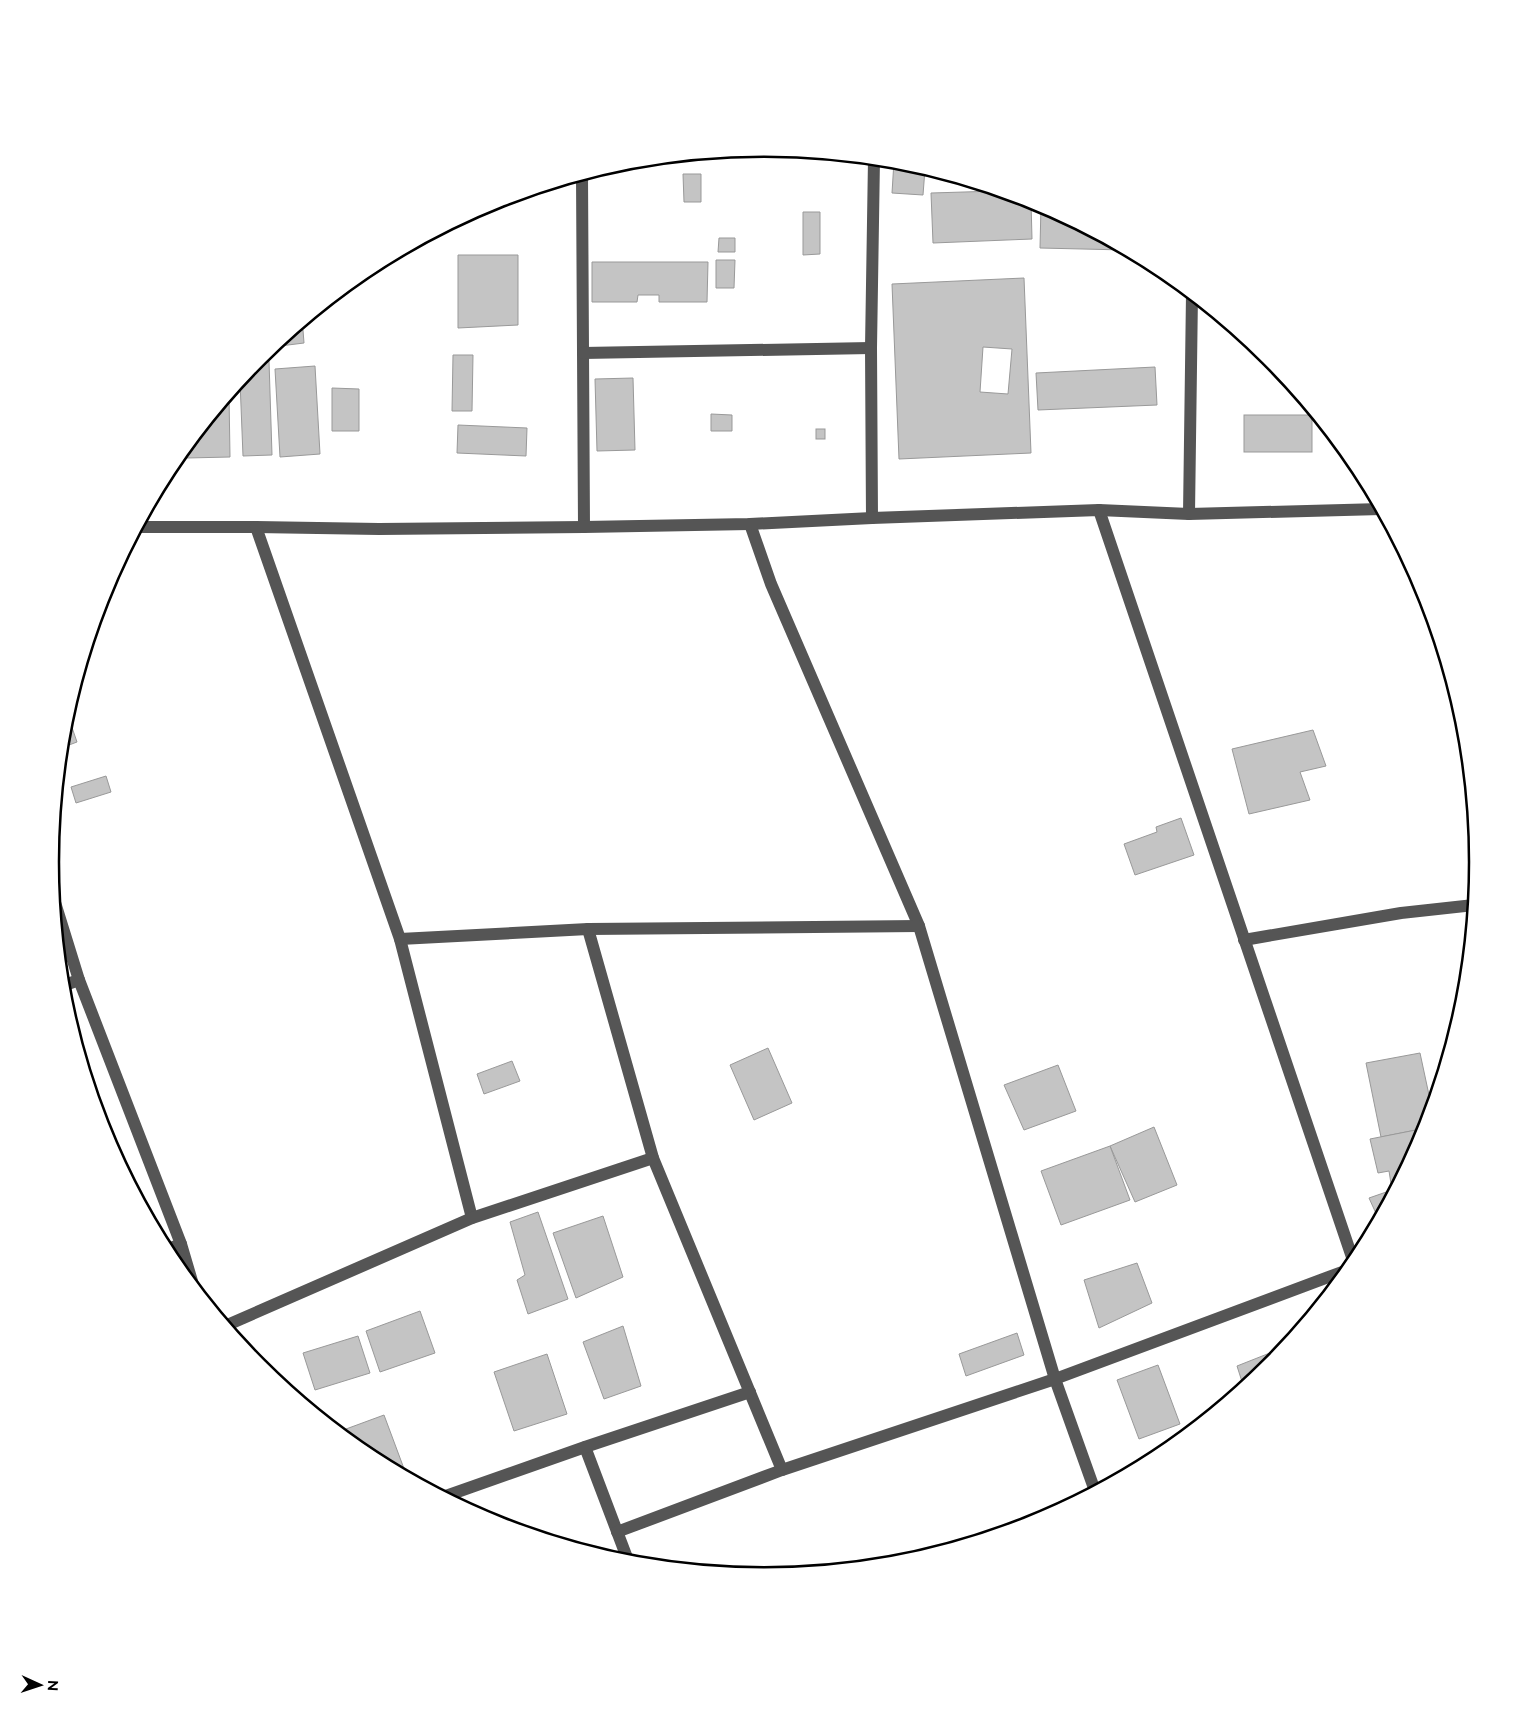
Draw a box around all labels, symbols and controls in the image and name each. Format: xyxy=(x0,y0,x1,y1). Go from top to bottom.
north arrow xyxy=(15,1660,65,1710)
text: N xyxy=(45,1680,61,1691)

